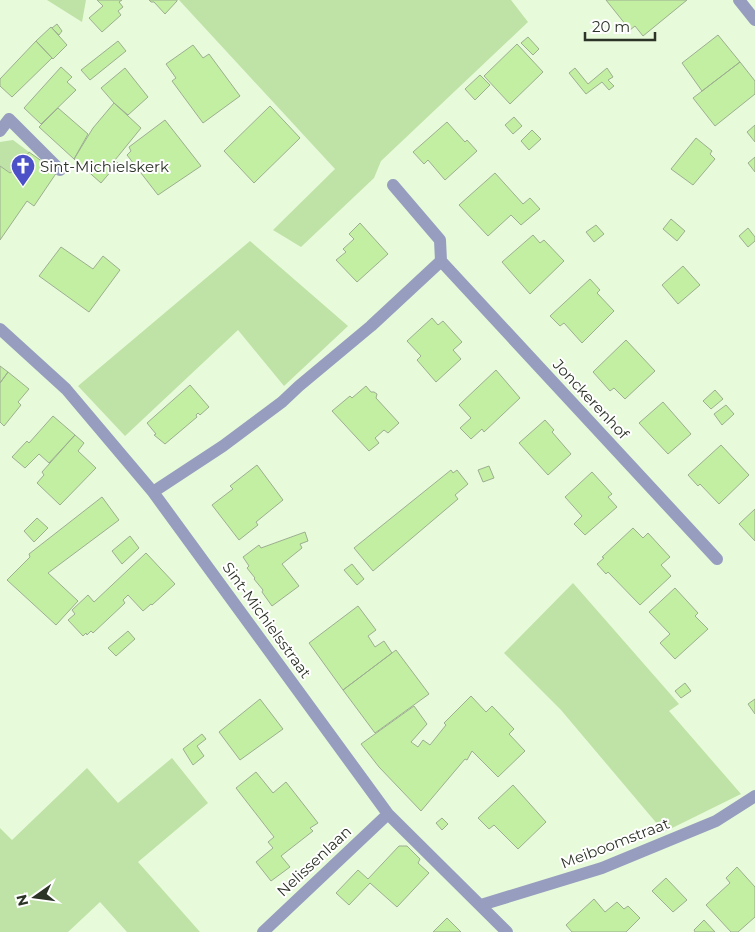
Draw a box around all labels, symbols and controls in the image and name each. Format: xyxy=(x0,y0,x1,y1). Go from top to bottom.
scale bar xyxy=(585,10,655,42)
text: 20 m xyxy=(592,17,630,36)
church icon: Sint-Michielskerk xyxy=(10,153,36,187)
place label: Sint-Michielskerk xyxy=(40,157,169,176)
street label: Jonckerenhof xyxy=(548,354,634,444)
street label: Sint-Michielsstraat xyxy=(218,558,316,682)
street label: Meiboomstraat xyxy=(558,814,672,872)
street label: Nelissenlaan xyxy=(273,822,355,900)
north arrow xyxy=(10,872,60,922)
text: N xyxy=(12,892,32,908)

